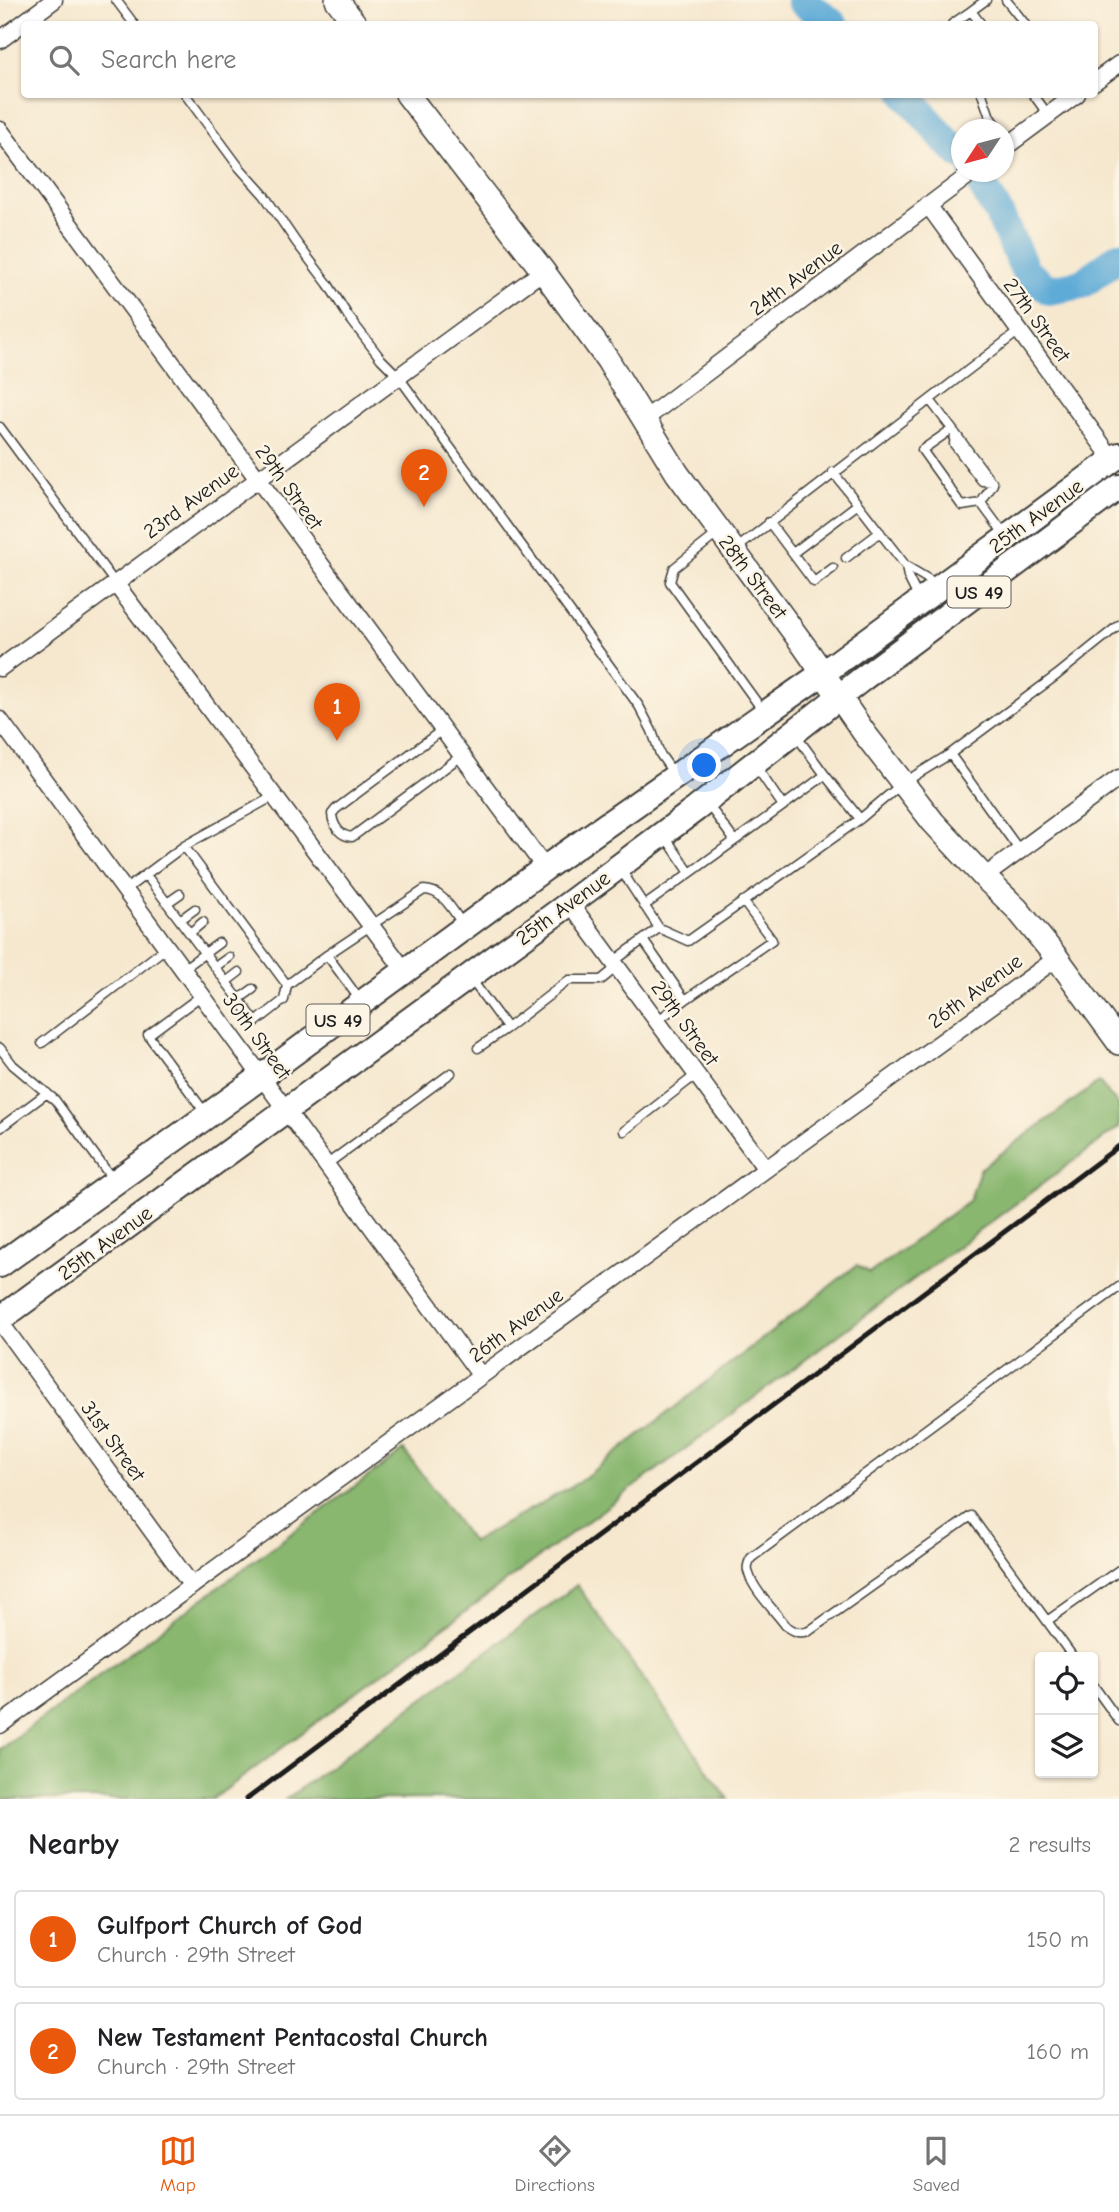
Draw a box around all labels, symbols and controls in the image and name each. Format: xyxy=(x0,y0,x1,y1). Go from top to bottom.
search box xyxy=(21,21,1098,98)
icon: search xyxy=(45,41,83,79)
text: Search here xyxy=(101,45,236,75)
north arrow xyxy=(951,119,1014,182)
street label: 24th Avenue xyxy=(745,236,847,320)
street label: 27th Street xyxy=(999,273,1076,367)
street label: 29th Street xyxy=(250,440,328,535)
pin: 2 xyxy=(401,449,447,507)
street label: 23rd Avenue xyxy=(139,459,243,543)
street label: 25th Avenue xyxy=(984,474,1088,558)
street label: 28th Street xyxy=(714,530,793,624)
road number: US 49 xyxy=(948,576,1010,608)
pin: 1 xyxy=(314,683,360,741)
your location xyxy=(687,748,721,782)
street label: 25th Avenue xyxy=(511,866,615,950)
street label: 26th Avenue xyxy=(923,949,1027,1033)
street label: 29th Street xyxy=(646,976,724,1071)
street label: 30th Street xyxy=(218,988,297,1084)
road number: US 49 xyxy=(306,1004,370,1036)
street label: 25th Avenue xyxy=(53,1201,157,1285)
street label: 26th Avenue xyxy=(464,1283,568,1367)
street label: 31st Street xyxy=(76,1396,151,1487)
map controls xyxy=(1035,1652,1098,1778)
button: locate xyxy=(1035,1652,1098,1715)
button: layers xyxy=(1035,1715,1098,1778)
text: Nearby xyxy=(28,1827,119,1862)
text: 2 results xyxy=(1009,1831,1091,1858)
text: Gulfport Church of God xyxy=(97,1911,363,1941)
text: 1 xyxy=(48,1926,58,1953)
text: 150 m xyxy=(1027,1926,1089,1953)
text: Church · 29th Street xyxy=(97,1941,295,1968)
text: New Testament Pentacostal Church xyxy=(97,2023,488,2053)
text: 2 xyxy=(47,2038,59,2065)
text: 160 m xyxy=(1027,2038,1089,2065)
text: Church · 29th Street xyxy=(97,2053,295,2080)
tab: Map xyxy=(159,2132,197,2196)
tab: Directions xyxy=(515,2132,595,2196)
tab: Saved xyxy=(913,2132,960,2196)

